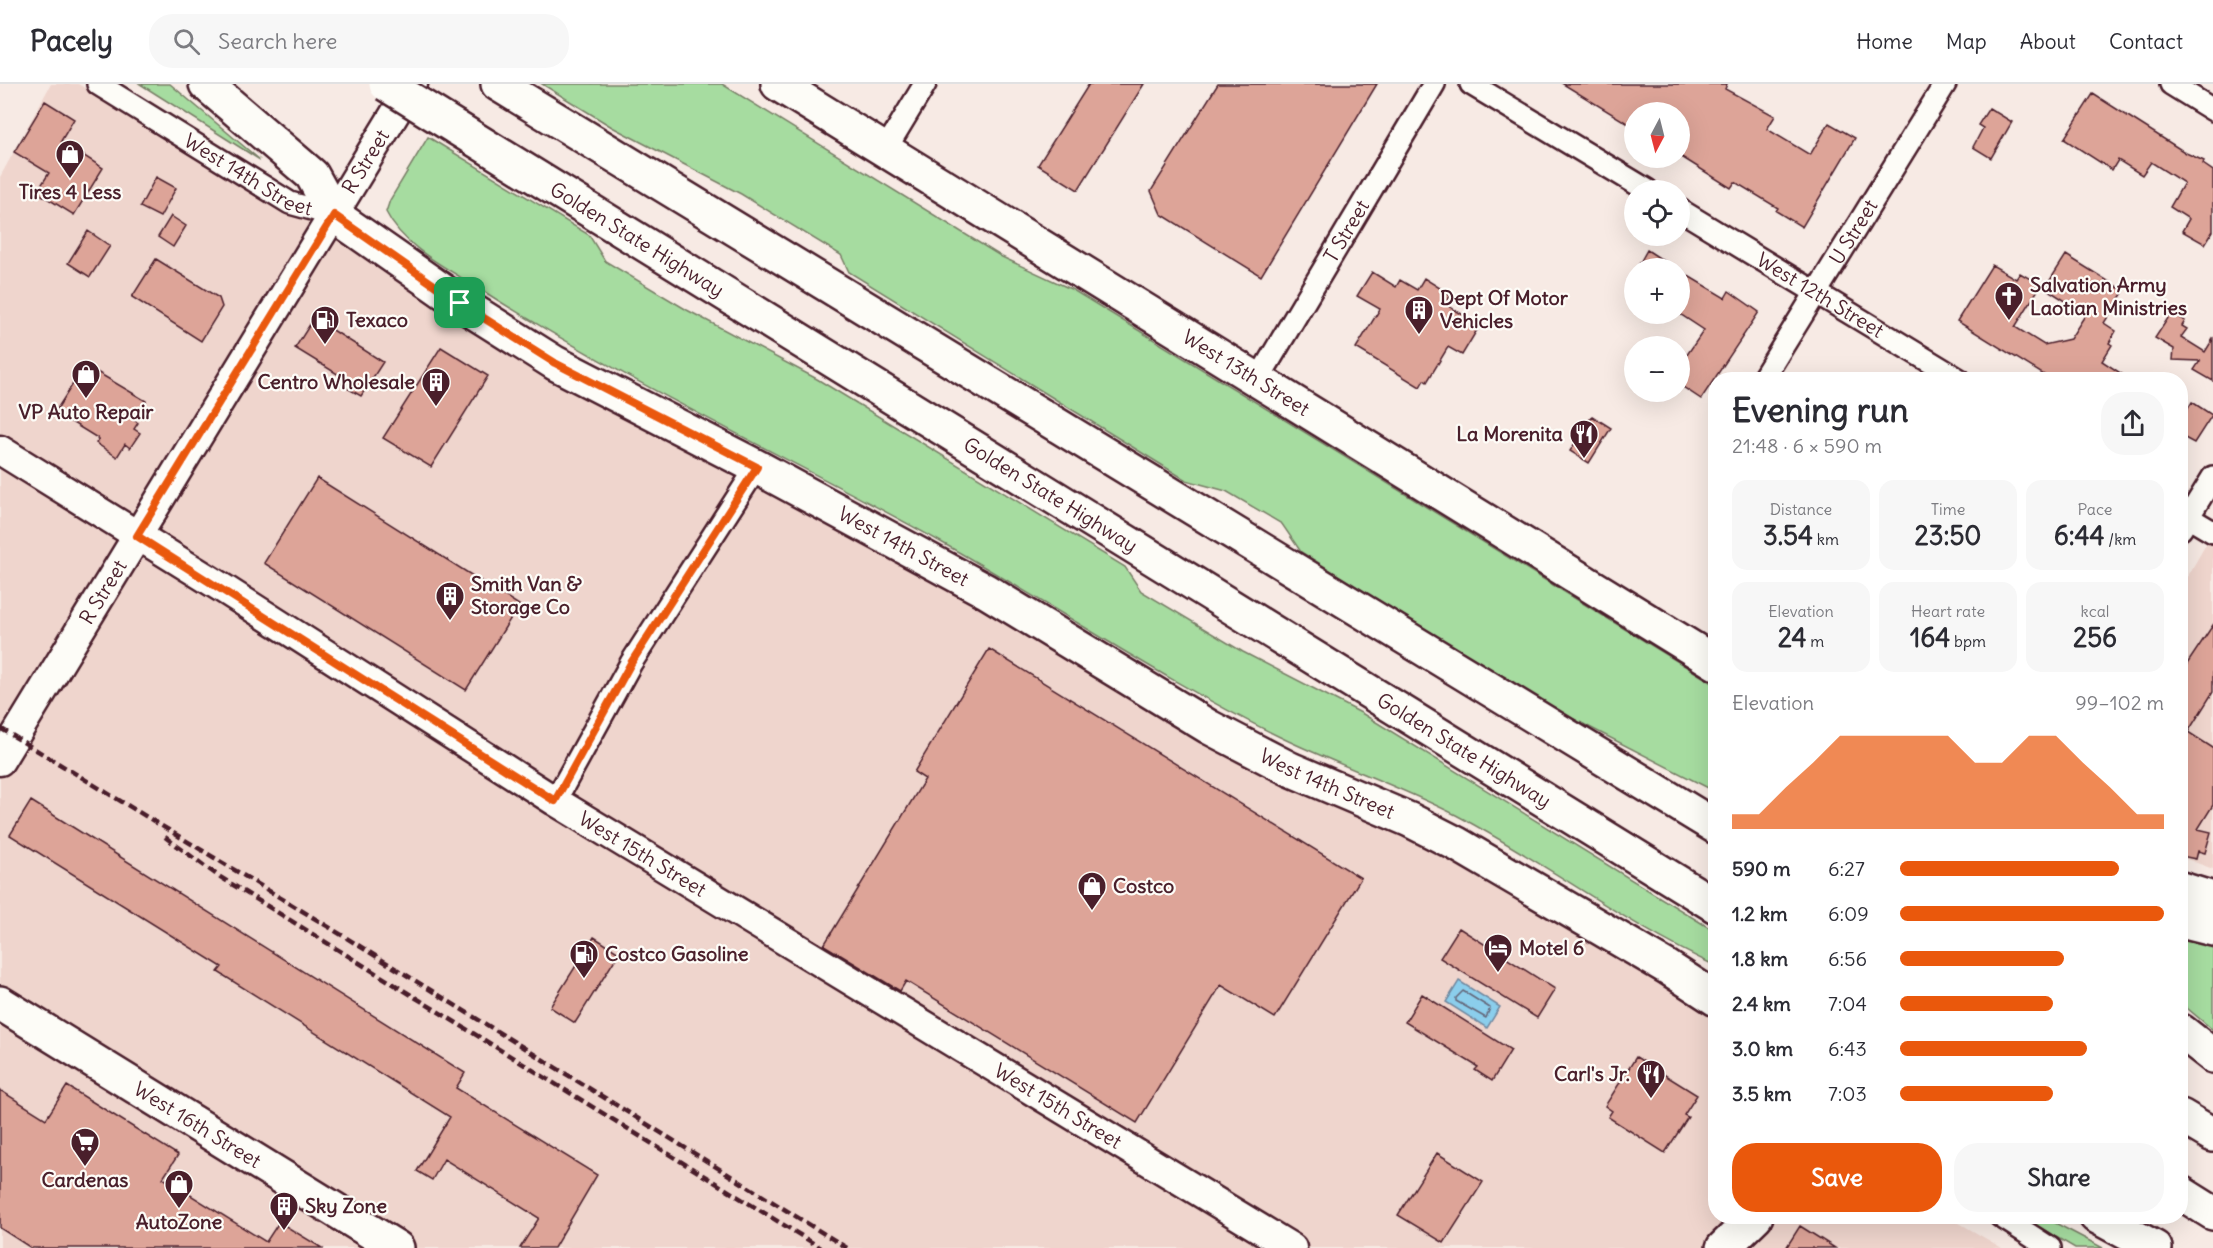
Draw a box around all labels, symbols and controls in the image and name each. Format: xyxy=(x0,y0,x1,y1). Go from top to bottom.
search box xyxy=(149,14,569,68)
text: Pacely xyxy=(30,23,113,59)
icon: search xyxy=(170,25,203,58)
text: Search here xyxy=(218,27,337,55)
text: Home xyxy=(1856,28,1913,55)
text: Map xyxy=(1946,28,1987,55)
text: About xyxy=(2020,28,2076,55)
text: Contact xyxy=(2109,28,2183,55)
north arrow xyxy=(1624,102,1690,168)
map controls xyxy=(1624,102,1690,402)
street label: R Street xyxy=(336,124,394,198)
street label: West 14th Street xyxy=(180,128,315,221)
shop icon: Tires 4 Less xyxy=(54,138,86,180)
street label: Golden State Highway xyxy=(546,176,729,302)
place label: Tires 4 Less xyxy=(19,179,121,204)
button: locate xyxy=(1624,180,1690,246)
street label: U Street xyxy=(1824,194,1883,269)
street label: T Street xyxy=(1318,195,1374,267)
street label: West 12th Street xyxy=(1752,247,1889,343)
button: + xyxy=(1624,258,1690,324)
place label: Salvation Army Laotian Ministries xyxy=(2030,272,2187,320)
pin xyxy=(434,277,485,328)
church icon: Salvation Army Laotian Ministries xyxy=(1993,280,2025,322)
place label: Dept Of Motor Vehicles xyxy=(1440,285,1569,333)
icon: arrive xyxy=(443,286,476,319)
building icon: Dept Of Motor Vehicles xyxy=(1403,294,1435,336)
fuel station icon: Texaco xyxy=(309,304,341,346)
place label: Texaco xyxy=(346,307,408,332)
street label: West 13th Street xyxy=(1178,324,1315,421)
button: − xyxy=(1624,336,1690,402)
shop icon: VP Auto Repair xyxy=(70,358,102,400)
building icon: Centro Wholesale xyxy=(420,366,452,408)
place label: Centro Wholesale xyxy=(257,369,415,394)
text: Evening run xyxy=(1732,389,1908,431)
button: share xyxy=(2101,392,2164,455)
place label: VP Auto Repair xyxy=(18,399,154,424)
restaurant icon: La Morenita xyxy=(1568,418,1600,460)
place label: La Morenita xyxy=(1456,421,1564,446)
street label: Golden State Highway xyxy=(959,431,1142,558)
text: 21:48 · 6 × 590 m xyxy=(1732,433,1882,458)
text: Distance xyxy=(1770,499,1832,519)
text: Time xyxy=(1931,499,1965,519)
text: Pace xyxy=(2078,499,2112,519)
street label: West 14th Street xyxy=(834,500,974,592)
text: 3.54 xyxy=(1763,519,1813,552)
text: 23:50 xyxy=(1915,519,1981,552)
text: 6:44 xyxy=(2054,519,2105,552)
text: km xyxy=(1813,529,1839,549)
text: /km xyxy=(2105,529,2136,549)
street label: R Street xyxy=(74,555,132,628)
place label: Smith Van & Storage Co xyxy=(471,571,583,619)
building icon: Smith Van & Storage Co xyxy=(434,580,466,622)
text: Elevation xyxy=(1768,601,1834,621)
text: Heart rate xyxy=(1911,601,1985,621)
text: kcal xyxy=(2081,601,2109,621)
text: 24 xyxy=(1778,621,1807,654)
text: 164 xyxy=(1910,621,1950,654)
text: 256 xyxy=(2073,621,2117,654)
text: m xyxy=(1807,631,1824,651)
text: bpm xyxy=(1950,631,1986,651)
street label: Golden State Highway xyxy=(1373,687,1556,813)
text: Elevation xyxy=(1732,690,1814,715)
text: 99–102 m xyxy=(2075,690,2164,715)
street label: West 14th Street xyxy=(1256,742,1399,824)
street label: West 15th Street xyxy=(574,805,711,902)
text: 590 m xyxy=(1732,856,1790,881)
text: 6:27 xyxy=(1828,856,1865,881)
shop icon: Costco xyxy=(1076,870,1108,912)
place label: Costco xyxy=(1113,873,1174,898)
text: 1.2 km xyxy=(1732,901,1788,926)
text: 6:09 xyxy=(1828,901,1869,926)
hotel icon: Motel 6 xyxy=(1482,932,1514,974)
place label: Motel 6 xyxy=(1519,935,1584,960)
fuel station icon: Costco Gasoline xyxy=(568,938,600,980)
place label: Costco Gasoline xyxy=(605,941,749,966)
text: 1.8 km xyxy=(1732,946,1788,971)
text: 6:56 xyxy=(1828,946,1867,971)
text: 2.4 km xyxy=(1732,991,1791,1016)
text: 7:04 xyxy=(1828,991,1867,1016)
text: 3.0 km xyxy=(1732,1036,1793,1061)
text: 6:43 xyxy=(1828,1036,1867,1061)
street label: West 15th Street xyxy=(990,1057,1127,1154)
restaurant icon: Carl's Jr. xyxy=(1635,1058,1667,1100)
place label: Carl's Jr. xyxy=(1554,1061,1630,1086)
street label: West 16th Street xyxy=(130,1076,266,1173)
text: 3.5 km xyxy=(1732,1081,1792,1106)
text: 7:03 xyxy=(1828,1081,1867,1106)
supermarket icon: Cardenas xyxy=(69,1126,101,1168)
button: Save xyxy=(1732,1143,1942,1212)
button: Share xyxy=(1954,1143,2164,1212)
place label: Cardenas xyxy=(42,1167,128,1192)
shop icon: AutoZone xyxy=(163,1168,195,1210)
building icon: Sky Zone xyxy=(268,1190,300,1232)
place label: Sky Zone xyxy=(305,1193,387,1218)
place label: AutoZone xyxy=(136,1209,223,1234)

